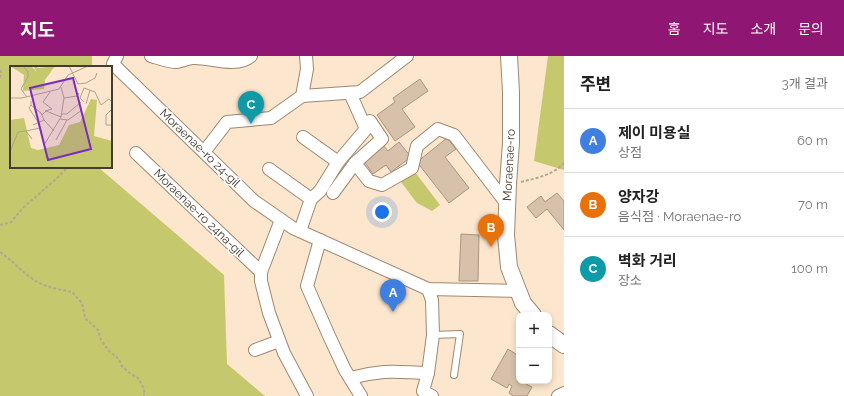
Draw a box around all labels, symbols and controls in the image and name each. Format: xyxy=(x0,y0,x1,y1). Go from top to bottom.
text: 지도 xyxy=(20,19,55,41)
text: 홈 xyxy=(668,21,681,37)
text: 지도 xyxy=(703,21,728,37)
text: 소개 xyxy=(750,21,776,37)
text: 문의 xyxy=(798,21,824,37)
inset map xyxy=(10,66,112,168)
text: 주변 xyxy=(580,74,611,94)
text: 3개 결과 xyxy=(782,76,828,91)
pin: C xyxy=(238,91,264,124)
street label: Moraenae-ro 24-gil xyxy=(157,106,244,190)
text: 제이 미용실 xyxy=(618,124,691,142)
street label: Moraenae-ro xyxy=(500,129,518,201)
text: A xyxy=(589,133,597,148)
text: 60 m xyxy=(797,133,828,148)
text: 상점 xyxy=(618,145,642,160)
street label: Moraenae-ro 24na-gil xyxy=(151,166,248,260)
text: 양자강 xyxy=(618,188,659,206)
text: B xyxy=(589,197,597,212)
text: 70 m xyxy=(798,197,828,212)
your location xyxy=(372,202,392,222)
text: 음식점 · Moraenae-ro xyxy=(618,209,741,224)
pin: B xyxy=(478,214,504,247)
text: 벽화 거리 xyxy=(618,252,677,270)
text: C xyxy=(589,261,597,276)
text: 100 m xyxy=(791,261,828,276)
text: 장소 xyxy=(618,273,642,288)
pin: A xyxy=(380,279,406,312)
map controls xyxy=(516,312,552,384)
button: + xyxy=(516,312,552,348)
button: − xyxy=(516,348,552,384)

